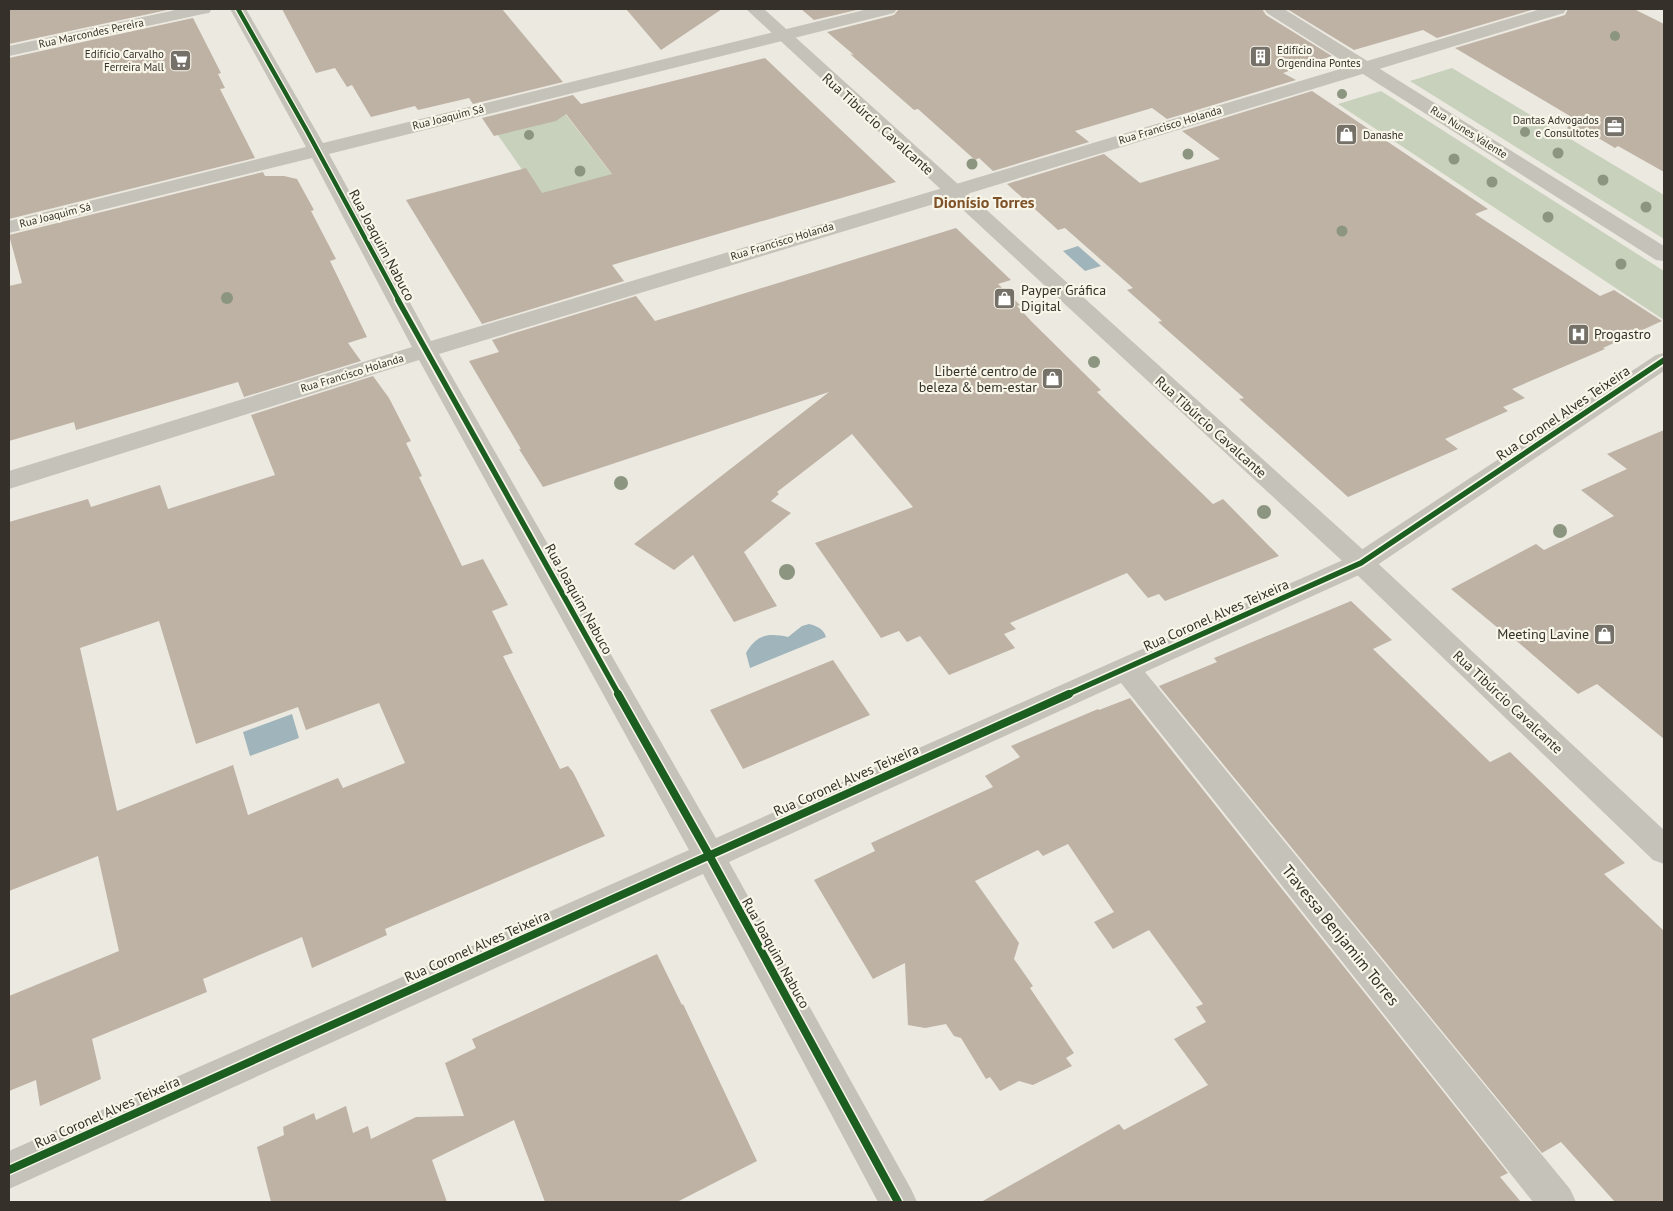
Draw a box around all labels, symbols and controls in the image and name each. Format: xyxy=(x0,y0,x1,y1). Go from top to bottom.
street label: Rua Marcondes Pereira xyxy=(37,15,145,51)
place label: Edifício Orgendina Pontes xyxy=(1277,43,1361,70)
building icon: Edifício Orgendina Pontes xyxy=(1249,44,1273,68)
place label: Edifício Carvalho Ferreira Mall xyxy=(85,47,165,74)
supermarket icon: Edifício Carvalho Ferreira Mall xyxy=(168,48,192,72)
street label: Rua Tibúrcio Cavalcante xyxy=(819,69,937,179)
street label: Rua Joaquim Sá xyxy=(411,101,485,133)
street label: Rua Francisco Holanda xyxy=(1117,103,1223,147)
street label: Rua Nunes Valente xyxy=(1428,103,1510,161)
place label: Dantas Advogados e Consultotes xyxy=(1513,113,1599,140)
office icon: Dantas Advogados e Consultotes xyxy=(1603,114,1627,138)
shop icon: Danashe xyxy=(1335,123,1359,147)
place label: Danashe xyxy=(1363,128,1404,142)
street label: Rua Joaquim Nabuco xyxy=(345,186,419,304)
district label: Dionísio Torres xyxy=(933,192,1035,212)
street label: Rua Joaquim Sá xyxy=(18,199,92,231)
street label: Rua Francisco Holanda xyxy=(729,219,835,263)
place label: Payper Gráfica Digital xyxy=(1021,281,1106,315)
shop icon: Payper Gráfica Digital xyxy=(993,286,1017,310)
hospital icon: Progastro xyxy=(1566,322,1590,346)
place label: Progastro xyxy=(1594,325,1651,343)
street label: Rua Francisco Holanda xyxy=(299,351,405,395)
place label: Liberté centro de beleza & bem-estar xyxy=(919,362,1037,396)
street label: Rua Coronel Alves Teixeira xyxy=(1493,362,1633,464)
shop icon: Liberté centro de beleza & bem-estar xyxy=(1041,367,1065,391)
street label: Rua Tibúrcio Cavalcante xyxy=(1152,372,1270,482)
street label: Rua Joaquim Nabuco xyxy=(541,540,617,658)
street label: Rua Coronel Alves Teixeira xyxy=(1140,575,1292,655)
shop icon: Meeting Lavine xyxy=(1593,622,1617,646)
place label: Meeting Lavine xyxy=(1497,625,1589,643)
street label: Rua Tibúrcio Cavalcante xyxy=(1449,646,1567,758)
street label: Rua Coronel Alves Teixeira xyxy=(770,740,922,820)
street label: Travessa Benjamim Torres xyxy=(1278,860,1404,1010)
street label: Rua Joaquim Nabuco xyxy=(738,894,814,1012)
street label: Rua Coronel Alves Teixeira xyxy=(401,906,553,986)
street label: Rua Coronel Alves Teixeira xyxy=(31,1072,183,1152)

